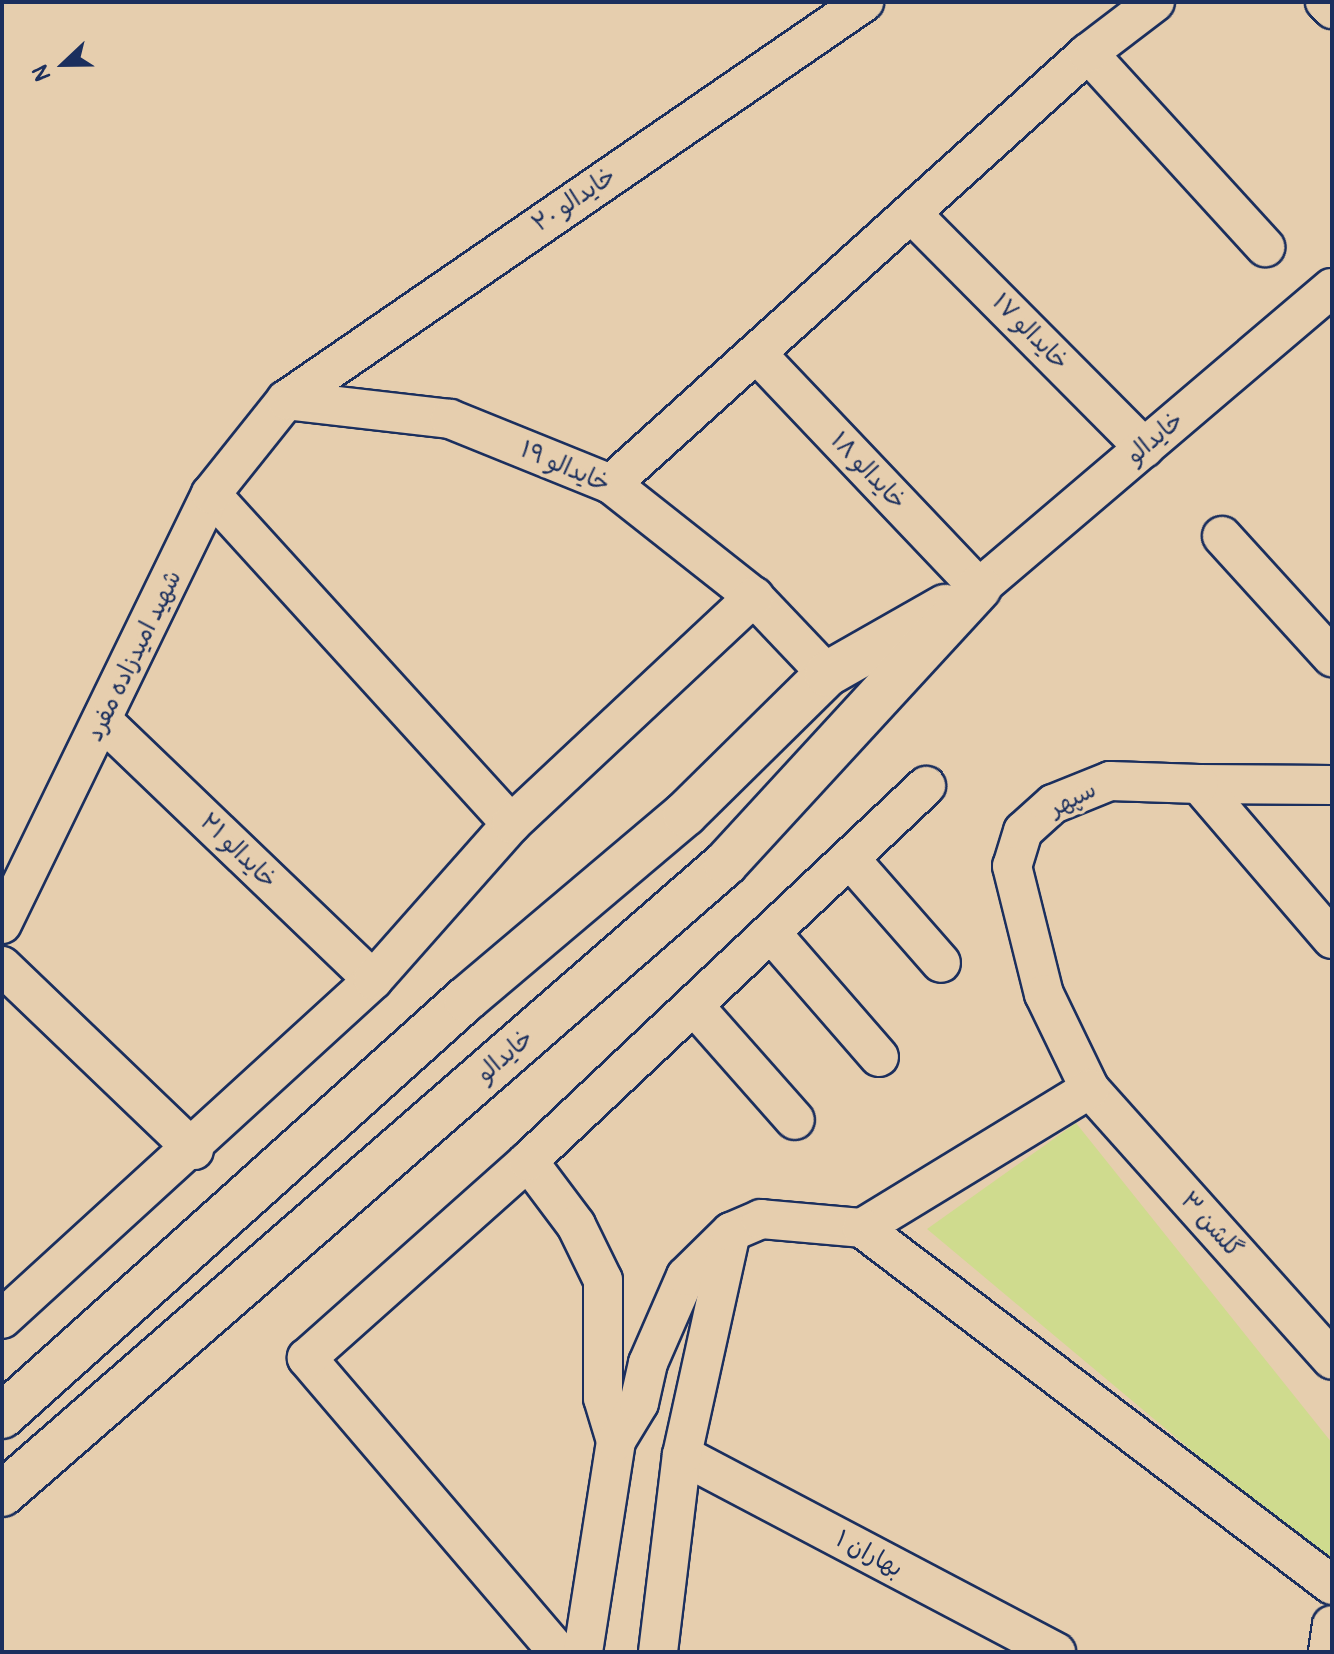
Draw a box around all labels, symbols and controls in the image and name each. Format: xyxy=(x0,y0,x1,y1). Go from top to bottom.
north arrow xyxy=(24,24,104,104)
text: N xyxy=(26,61,58,85)
street label: خایدالو ۲۰ xyxy=(527,162,621,238)
street label: خایدالو ۱۷ xyxy=(986,288,1074,376)
street label: خایدالو xyxy=(1121,406,1189,470)
street label: خایدالو ۱۸ xyxy=(824,426,912,516)
street label: خایدالو ۱۹ xyxy=(516,435,614,499)
street label: شهید امیدزاده مفرد xyxy=(80,566,188,746)
street label: سپهر xyxy=(1045,775,1101,823)
street label: خایدالو ۲۱ xyxy=(194,807,282,895)
street label: خایدالو xyxy=(471,1024,539,1088)
street label: گلشن ۳ xyxy=(1174,1186,1248,1264)
street label: بهاران ۱ xyxy=(831,1524,907,1584)

